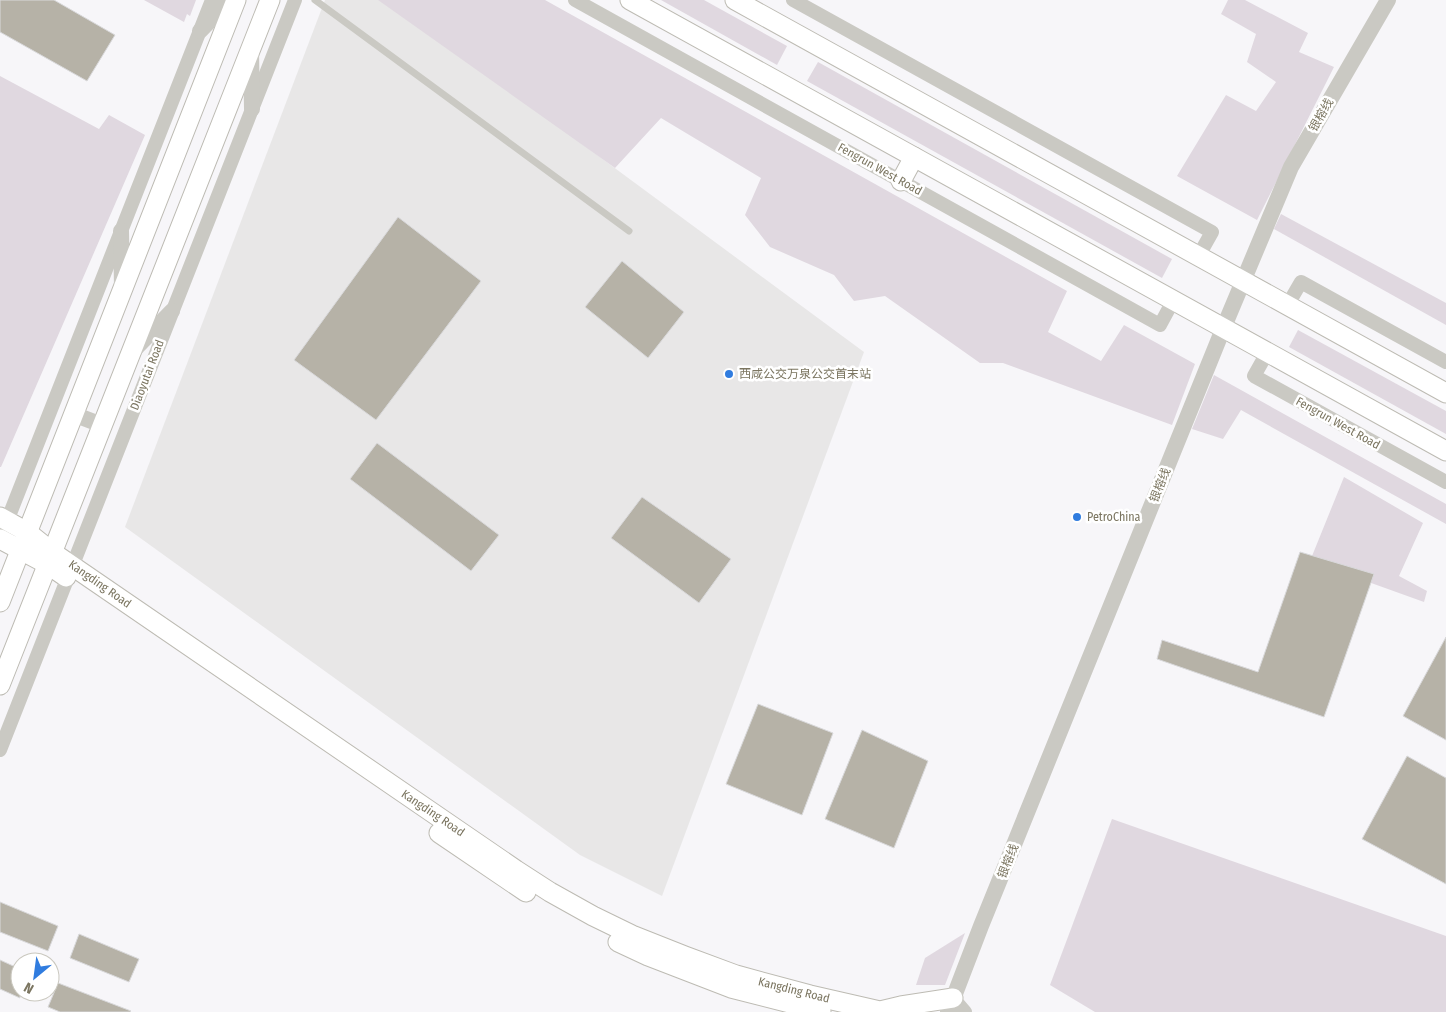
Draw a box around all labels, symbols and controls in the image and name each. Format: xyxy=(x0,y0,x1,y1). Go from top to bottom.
street label: 银榕线 xyxy=(1306,96,1336,134)
street label: Fengrun West Road xyxy=(836,140,924,198)
street label: Diaoyutai Road xyxy=(127,338,167,412)
place label: 西咸公交万泉公交首末站 xyxy=(739,367,871,381)
marker: 西咸公交万泉公交首末站 xyxy=(723,368,735,380)
street label: Fengrun West Road xyxy=(1294,394,1382,452)
street label: 银榕线 xyxy=(1147,466,1173,504)
place label: PetroChina xyxy=(1087,510,1141,524)
marker: PetroChina xyxy=(1071,511,1083,523)
street label: Kangding Road xyxy=(66,557,134,611)
street label: Kangding Road xyxy=(399,787,467,839)
street label: 银榕线 xyxy=(995,842,1021,880)
north arrow xyxy=(10,952,60,1002)
street label: Kangding Road xyxy=(757,974,831,1006)
text: N xyxy=(21,978,37,997)

